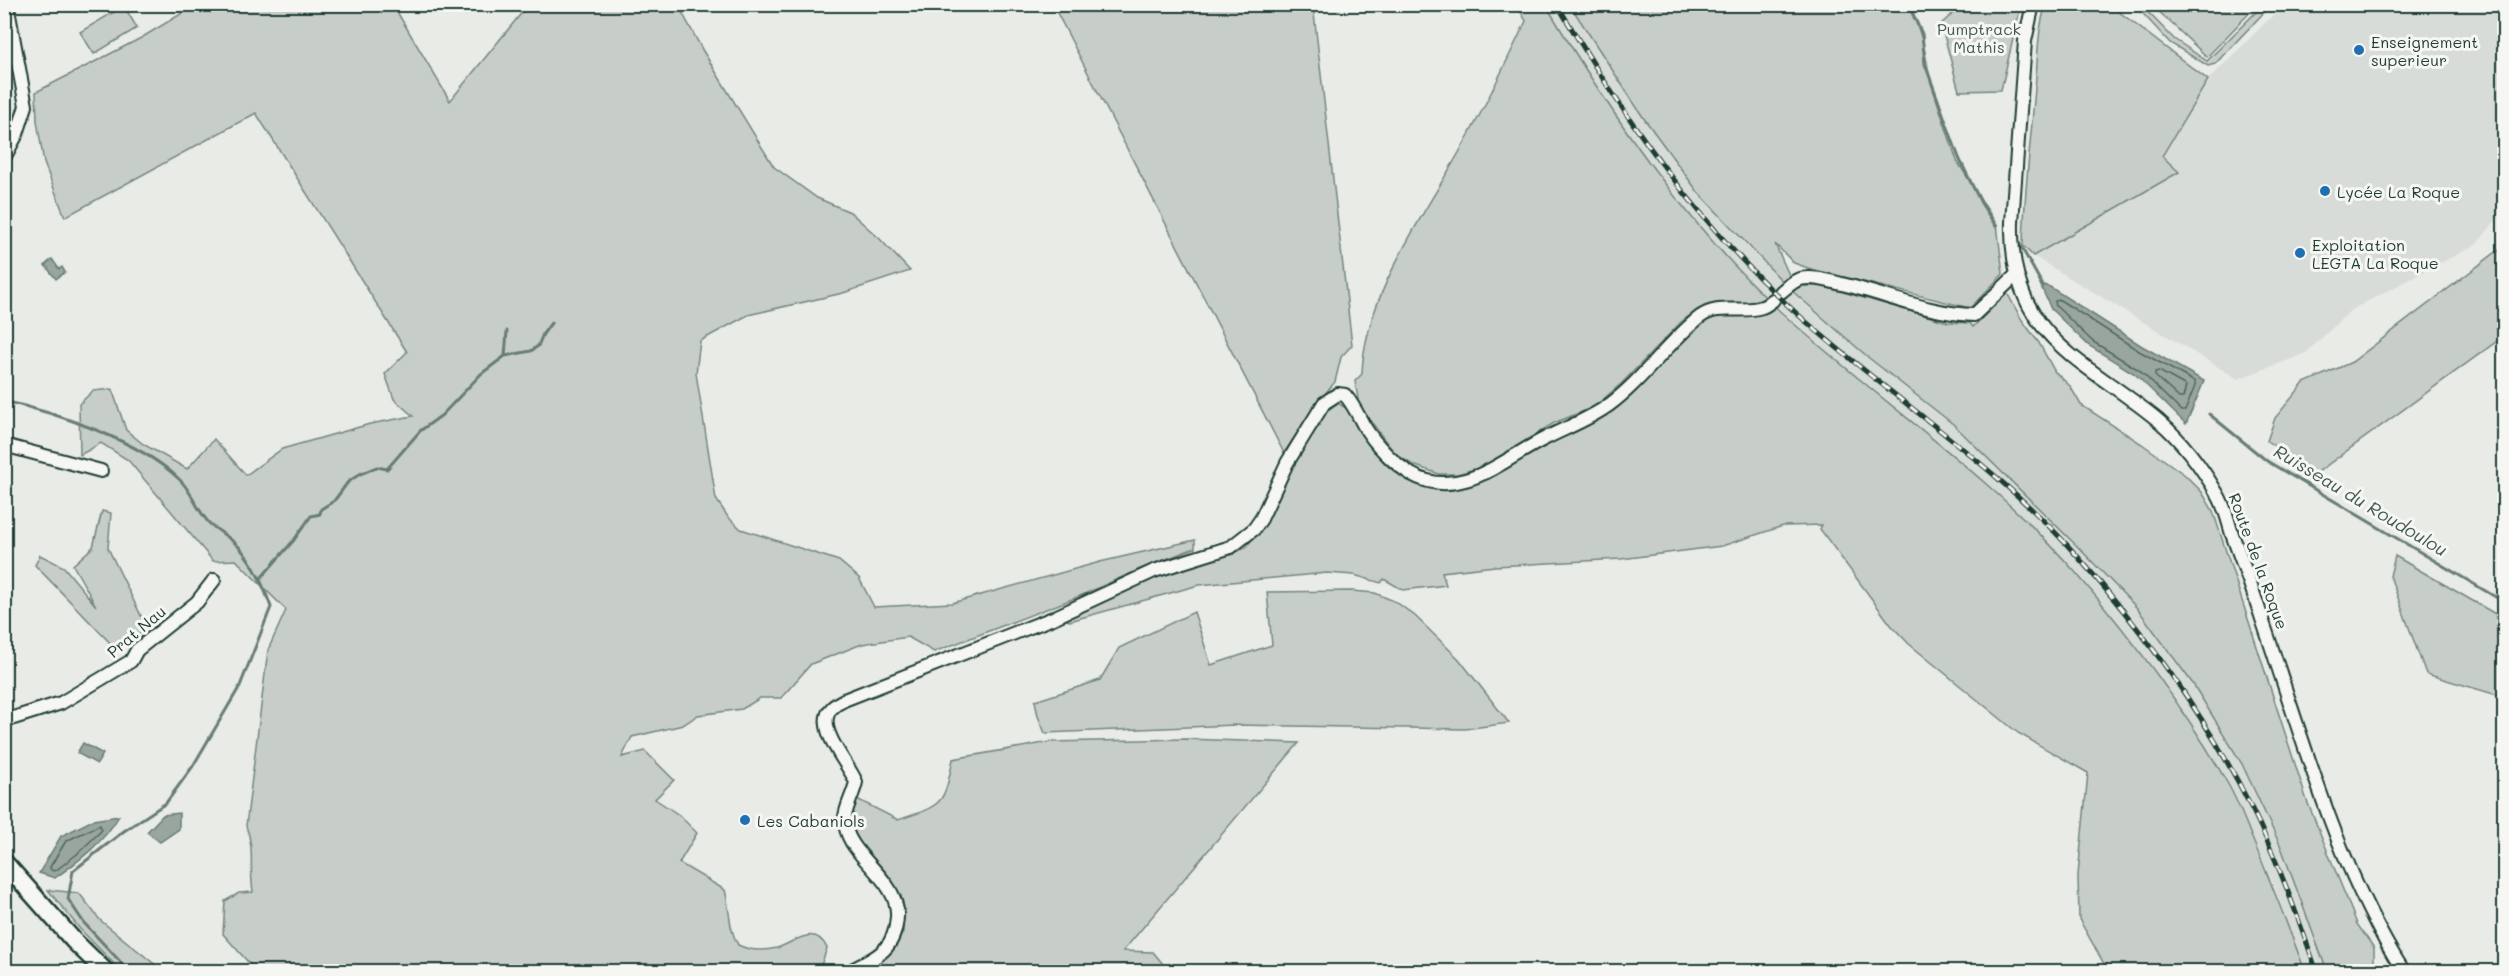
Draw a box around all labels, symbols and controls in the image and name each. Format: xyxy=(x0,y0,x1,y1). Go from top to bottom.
park label: Pumptrack Mathis xyxy=(1937,18,2021,57)
place label: Enseignement superieur xyxy=(2371,31,2478,70)
marker: Enseignement superieur xyxy=(2352,43,2366,57)
place label: Lycée La Roque xyxy=(2337,181,2460,202)
marker: Lycée La Roque xyxy=(2318,184,2332,198)
place label: Exploitation LEGTA La Roque xyxy=(2312,234,2439,273)
marker: Exploitation LEGTA La Roque xyxy=(2293,246,2307,260)
water label: Ruisseau du Roudoulou xyxy=(2270,439,2452,561)
street label: Route de la Roque xyxy=(2225,490,2293,632)
street label: Prat Nau xyxy=(102,600,170,662)
place label: Les Cabaniols xyxy=(757,810,865,831)
marker: Les Cabaniols xyxy=(738,813,752,827)

